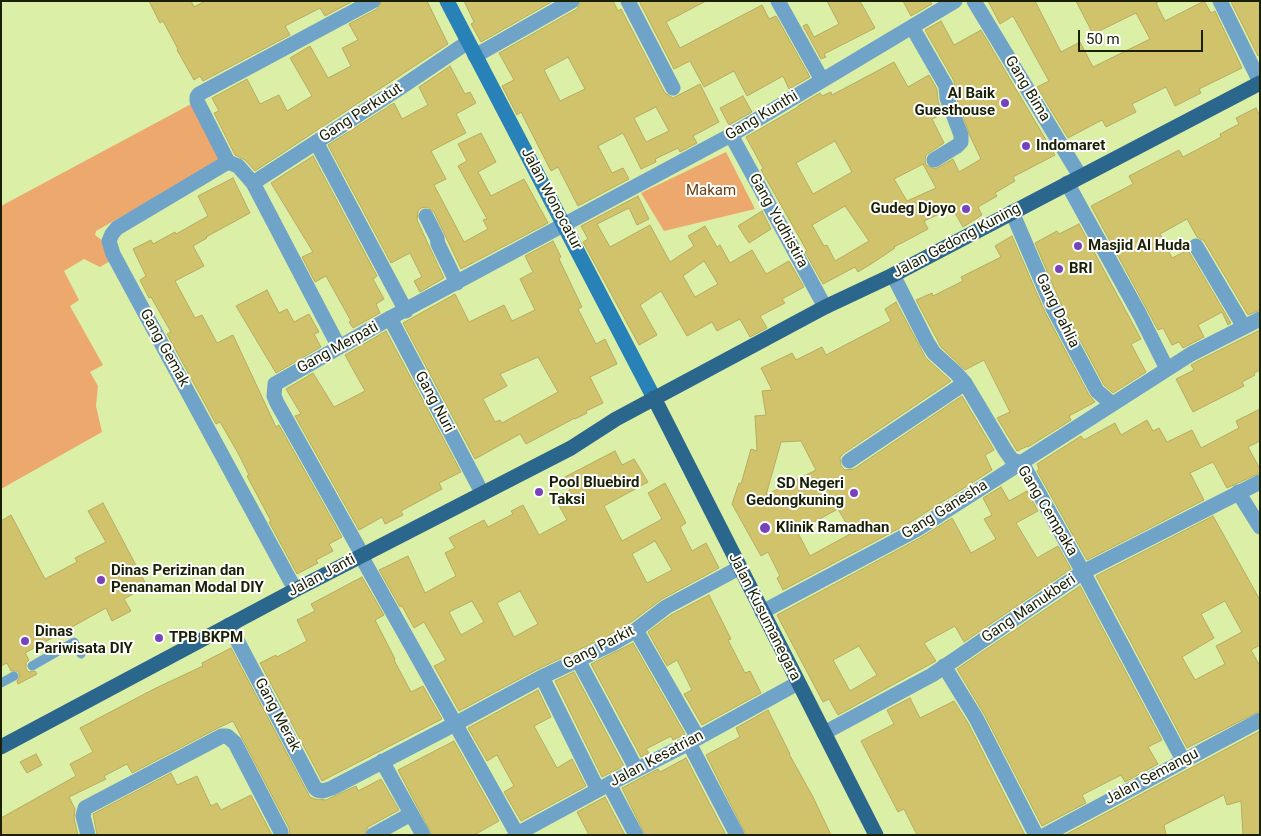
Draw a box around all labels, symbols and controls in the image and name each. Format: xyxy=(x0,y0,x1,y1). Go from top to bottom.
scale bar xyxy=(1081,20,1206,52)
text: 50 m xyxy=(1086,30,1120,48)
street label: Gang Bima xyxy=(1000,53,1054,125)
street label: Gang Perkutut xyxy=(316,80,406,146)
place label: Al Baik Guesthouse xyxy=(914,85,995,120)
street label: Gang Kunthi xyxy=(722,87,802,145)
marker: Al Baik Guesthouse xyxy=(999,97,1011,109)
place label: Indomaret xyxy=(1036,137,1105,155)
marker: Indomaret xyxy=(1020,140,1032,152)
street label: Jalan Wonocatur xyxy=(517,145,585,253)
street label: Gang Yudhistira xyxy=(745,171,811,271)
park label: Makam xyxy=(686,182,736,200)
place label: Gudeg Djoyo xyxy=(871,200,956,218)
street label: Jalan Gedong Kuning xyxy=(890,200,1024,282)
marker: Gudeg Djoyo xyxy=(960,203,972,215)
place label: Masjid Al Huda xyxy=(1088,237,1190,255)
marker: Masjid Al Huda xyxy=(1072,240,1084,252)
place label: BRI xyxy=(1069,260,1093,278)
marker: BRI xyxy=(1053,263,1065,275)
street label: Gang Dahlia xyxy=(1031,271,1083,351)
street label: Gang Gemak xyxy=(135,306,193,390)
street label: Gang Merpati xyxy=(294,318,382,378)
street label: Gang Nuri xyxy=(410,368,458,436)
street label: Gang Cempaka xyxy=(1013,463,1081,559)
place label: Pool Bluebird Taksi xyxy=(549,474,639,509)
place label: SD Negeri Gedongkuning xyxy=(746,475,844,510)
street label: Gang Ganesha xyxy=(899,477,991,543)
marker: Pool Bluebird Taksi xyxy=(533,486,545,498)
marker: SD Negeri Gedongkuning xyxy=(848,487,860,499)
place label: Klinik Ramadhan xyxy=(776,519,890,537)
marker: Klinik Ramadhan xyxy=(758,521,772,535)
street label: Jalan Kusumanegara xyxy=(724,550,804,684)
street label: Jalan Janti xyxy=(285,551,359,601)
place label: Dinas Perizinan dan Penanaman Modal DIY xyxy=(111,562,264,597)
street label: Gang Manukberi xyxy=(979,571,1079,647)
marker: Dinas Perizinan dan Penanaman Modal DIY xyxy=(95,574,107,586)
street label: Gang Parkit xyxy=(560,622,638,674)
place label: Dinas Pariwisata DIY xyxy=(35,623,133,658)
place label: TPB BKPM xyxy=(169,629,243,647)
marker: TPB BKPM xyxy=(153,632,165,644)
marker: Dinas Pariwisata DIY xyxy=(19,635,31,647)
street label: Gang Merak xyxy=(250,675,304,755)
street label: Jalan Kesatrian xyxy=(607,727,707,791)
street label: Jalan Semangu xyxy=(1102,745,1202,809)

